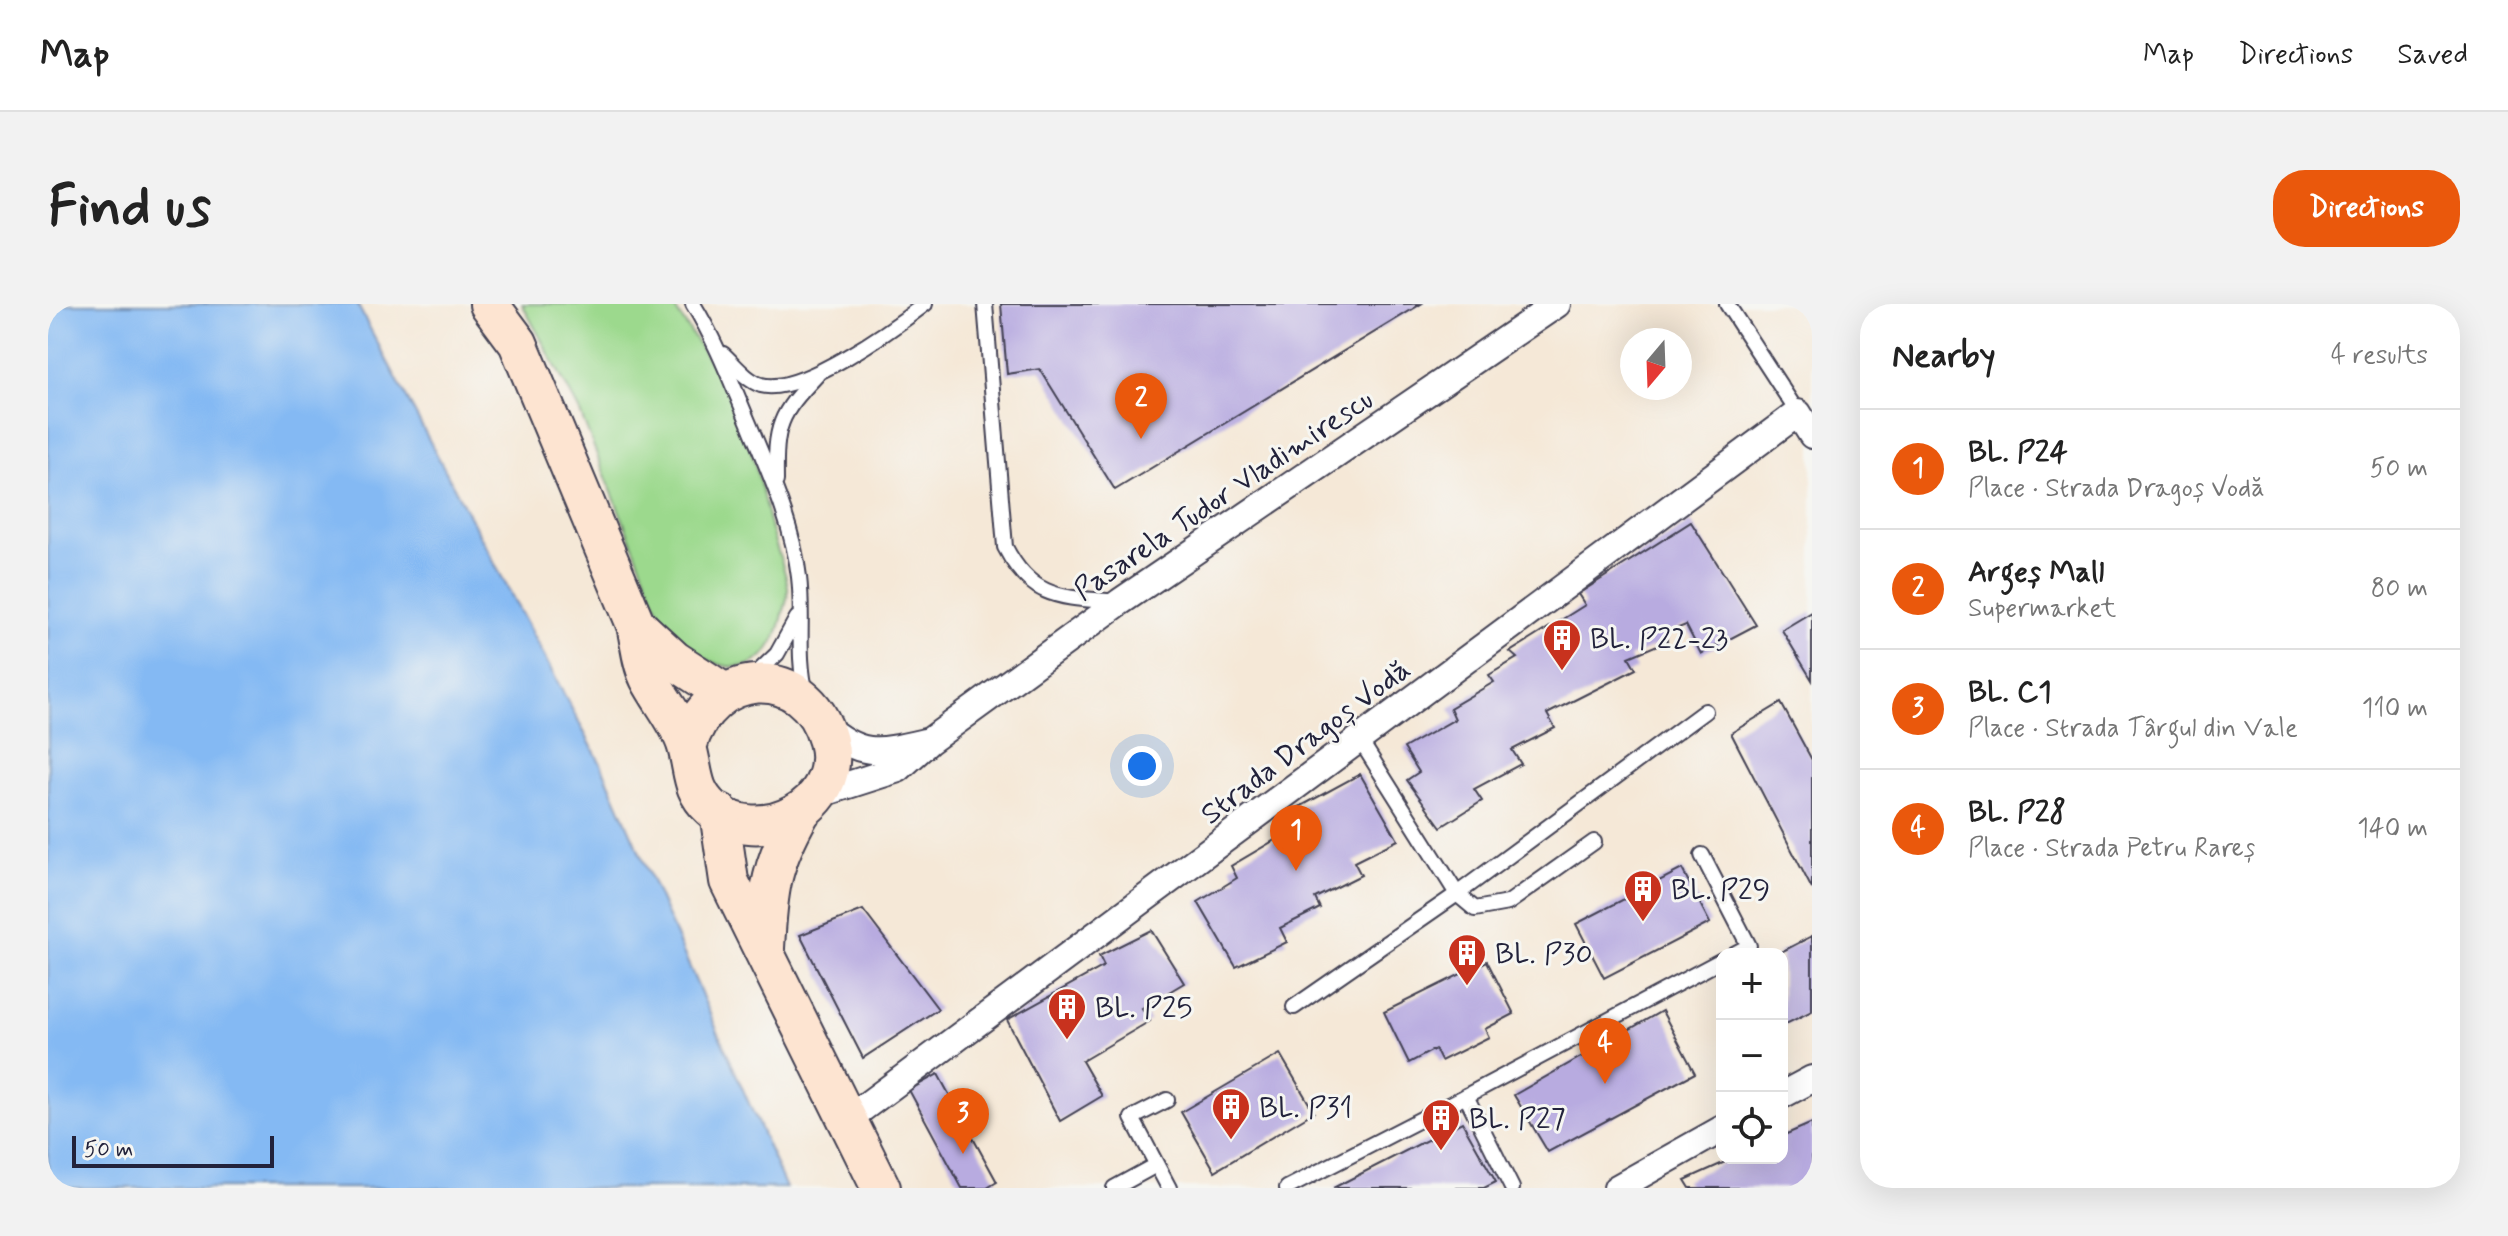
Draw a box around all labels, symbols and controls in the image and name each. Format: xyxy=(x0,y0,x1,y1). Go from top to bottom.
text: Map xyxy=(40,31,110,80)
text: Map xyxy=(2143,37,2194,74)
text: Directions xyxy=(2238,37,2353,74)
text: Saved xyxy=(2397,37,2468,74)
button: Directions xyxy=(2273,170,2460,247)
text: Find us xyxy=(48,172,211,245)
north arrow xyxy=(1620,328,1692,400)
text: Nearby xyxy=(1892,334,1996,379)
text: 4 results xyxy=(2331,339,2428,373)
pin: 2 xyxy=(1115,373,1167,439)
street label: Pasarela Tudor Vladimirescu xyxy=(1067,380,1381,610)
text: BL. P24 xyxy=(1968,433,2068,472)
text: 1 xyxy=(1912,452,1924,486)
text: 50 m xyxy=(2370,452,2428,486)
text: Place · Strada Dragoș Vodă xyxy=(1968,472,2265,506)
text: Argeș Mall xyxy=(1968,553,2104,592)
text: 2 xyxy=(1912,572,1924,606)
text: 80 m xyxy=(2371,572,2428,606)
text: Supermarket xyxy=(1968,592,2116,626)
building icon: BL. P22-23 xyxy=(1541,617,1583,672)
place label: BL. P22-23 xyxy=(1590,620,1728,659)
street label: Strada Dragoș Vodă xyxy=(1193,650,1419,834)
text: BL. C1 xyxy=(1968,673,2052,712)
text: 3 xyxy=(1912,692,1924,726)
text: 110 m xyxy=(2362,692,2428,726)
text: Place · Strada Târgul din Vale xyxy=(1968,712,2298,746)
your location xyxy=(1122,746,1162,786)
text: BL. P28 xyxy=(1968,793,2066,832)
pin: 1 xyxy=(1270,805,1322,871)
text: 4 xyxy=(1910,812,1926,846)
text: 140 m xyxy=(2357,812,2428,846)
text: Place · Strada Petru Rareș xyxy=(1968,832,2255,866)
building icon: BL. P29 xyxy=(1622,868,1664,923)
place label: BL. P29 xyxy=(1671,871,1770,910)
building icon: BL. P30 xyxy=(1446,932,1488,987)
place label: BL. P30 xyxy=(1495,935,1593,974)
map controls xyxy=(1716,948,1788,1164)
button: + xyxy=(1716,948,1788,1020)
building icon: BL. P25 xyxy=(1046,986,1088,1041)
place label: BL. P25 xyxy=(1095,989,1193,1028)
pin: 4 xyxy=(1579,1018,1631,1084)
button: − xyxy=(1716,1020,1788,1092)
building icon: BL. P31 xyxy=(1210,1086,1252,1141)
pin: 3 xyxy=(937,1088,989,1154)
place label: BL. P31 xyxy=(1259,1089,1352,1128)
button: locate xyxy=(1716,1092,1788,1164)
building icon: BL. P27 xyxy=(1420,1097,1462,1152)
place label: BL. P27 xyxy=(1469,1100,1566,1139)
scale bar xyxy=(72,1132,274,1168)
text: 50 m xyxy=(84,1136,133,1164)

